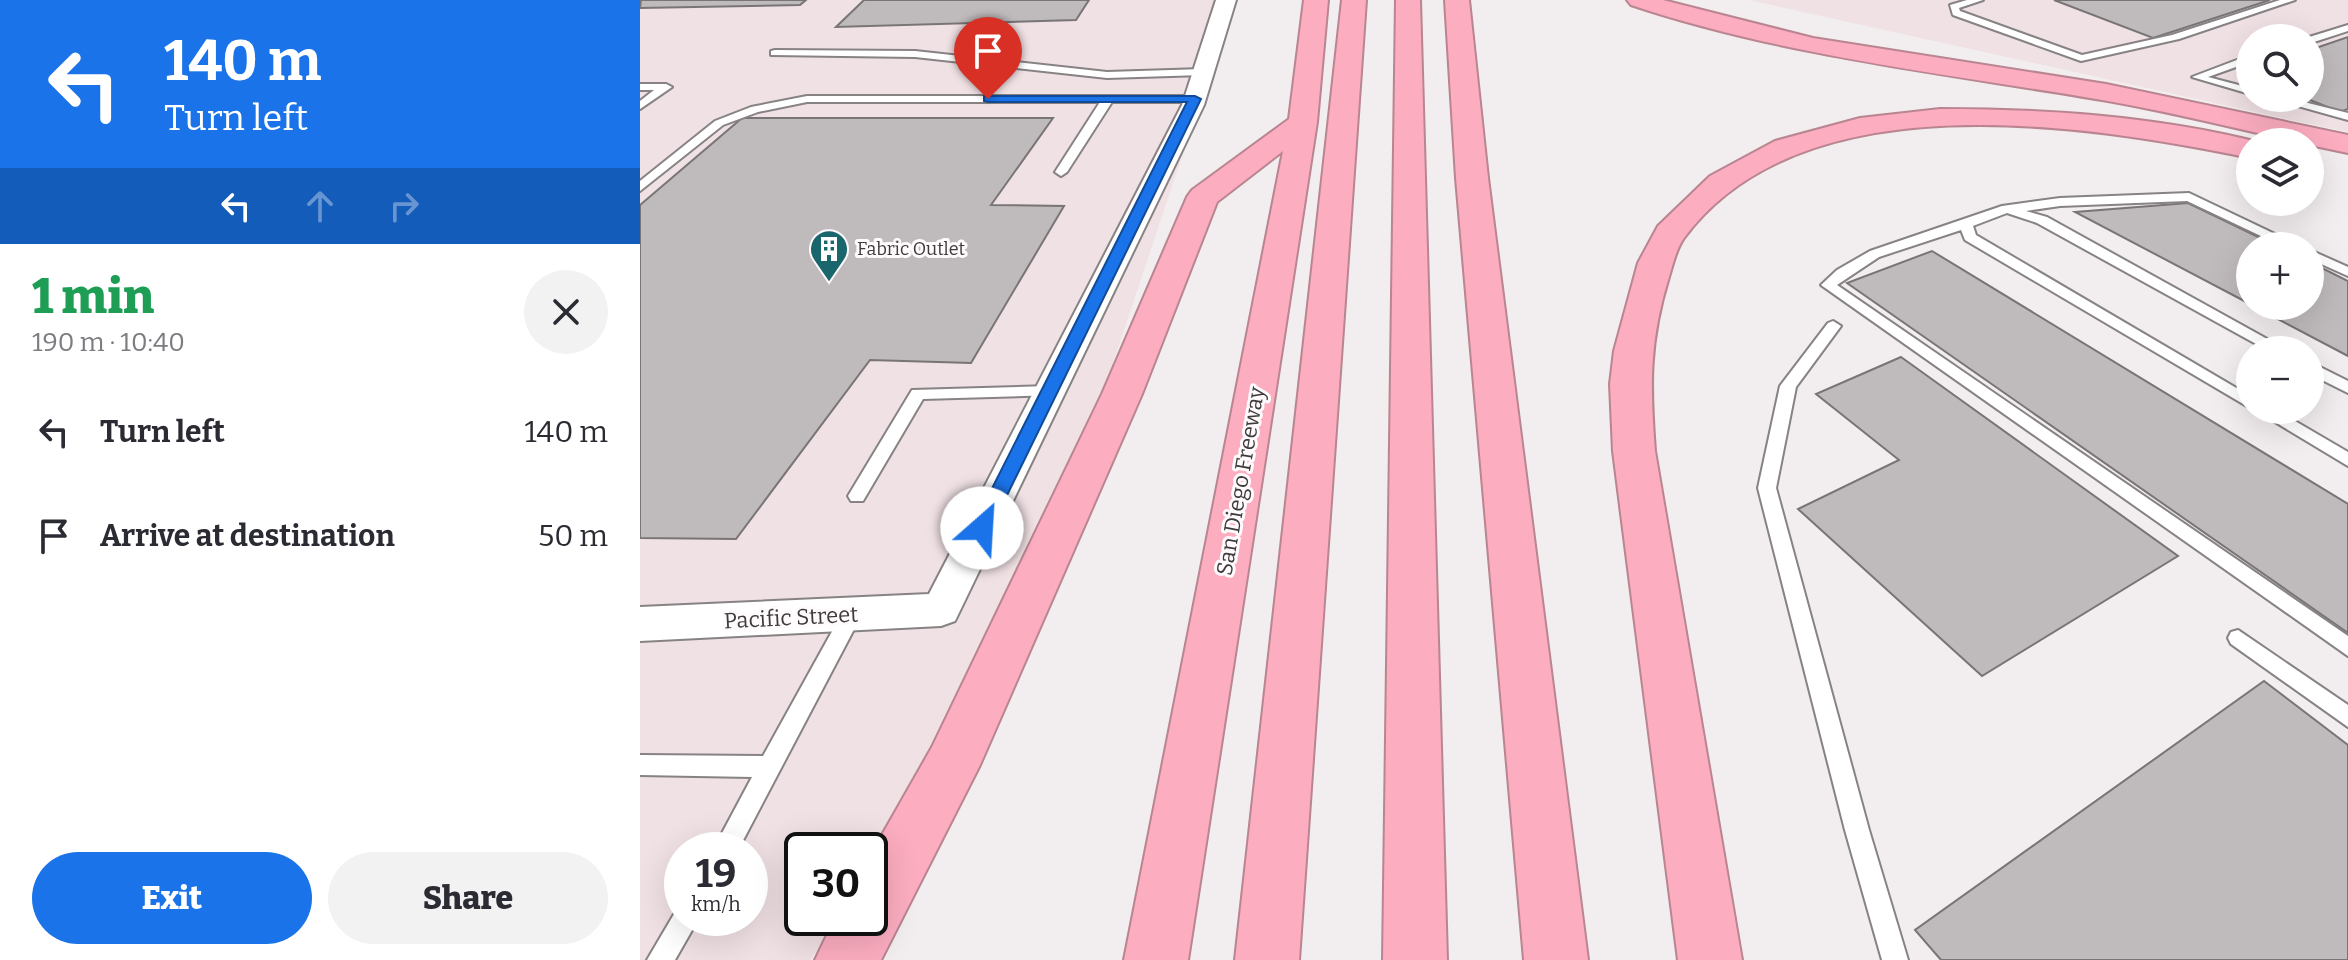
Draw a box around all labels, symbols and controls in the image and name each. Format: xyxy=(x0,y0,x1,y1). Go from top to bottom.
pin xyxy=(954,17,1022,99)
map controls xyxy=(2236,24,2324,424)
button: search xyxy=(2236,24,2324,112)
text: 140 m xyxy=(164,28,321,95)
icon: arrive xyxy=(966,29,1010,73)
icon: left xyxy=(32,32,136,136)
text: Turn left xyxy=(164,96,308,140)
button: layers xyxy=(2236,128,2324,216)
icon: left xyxy=(214,184,258,228)
icon: ahead xyxy=(298,184,342,228)
icon: right xyxy=(382,184,426,228)
building icon: Fabric Outlet xyxy=(808,228,850,283)
button: + xyxy=(2236,232,2324,320)
place label: Fabric Outlet xyxy=(857,238,966,260)
text: 1 min xyxy=(32,268,154,326)
button: close xyxy=(524,270,608,354)
text: 190 m · 10:40 xyxy=(32,327,185,358)
button: − xyxy=(2236,336,2324,424)
street label: San Diego Freeway xyxy=(1211,384,1270,578)
icon: left xyxy=(32,410,76,454)
text: Turn left xyxy=(100,414,225,450)
text: 140 m xyxy=(524,414,608,450)
position arrow xyxy=(940,486,1024,570)
icon: arrive xyxy=(32,514,76,558)
text: Arrive at destination xyxy=(100,518,395,554)
text: 50 m xyxy=(538,518,608,554)
street label: Pacific Street xyxy=(723,600,859,634)
speed limit sign: 30 xyxy=(784,832,888,936)
text: 19 xyxy=(696,850,736,898)
button: Exit xyxy=(32,852,312,944)
button: Share xyxy=(328,852,608,944)
text: km/h xyxy=(691,892,741,916)

